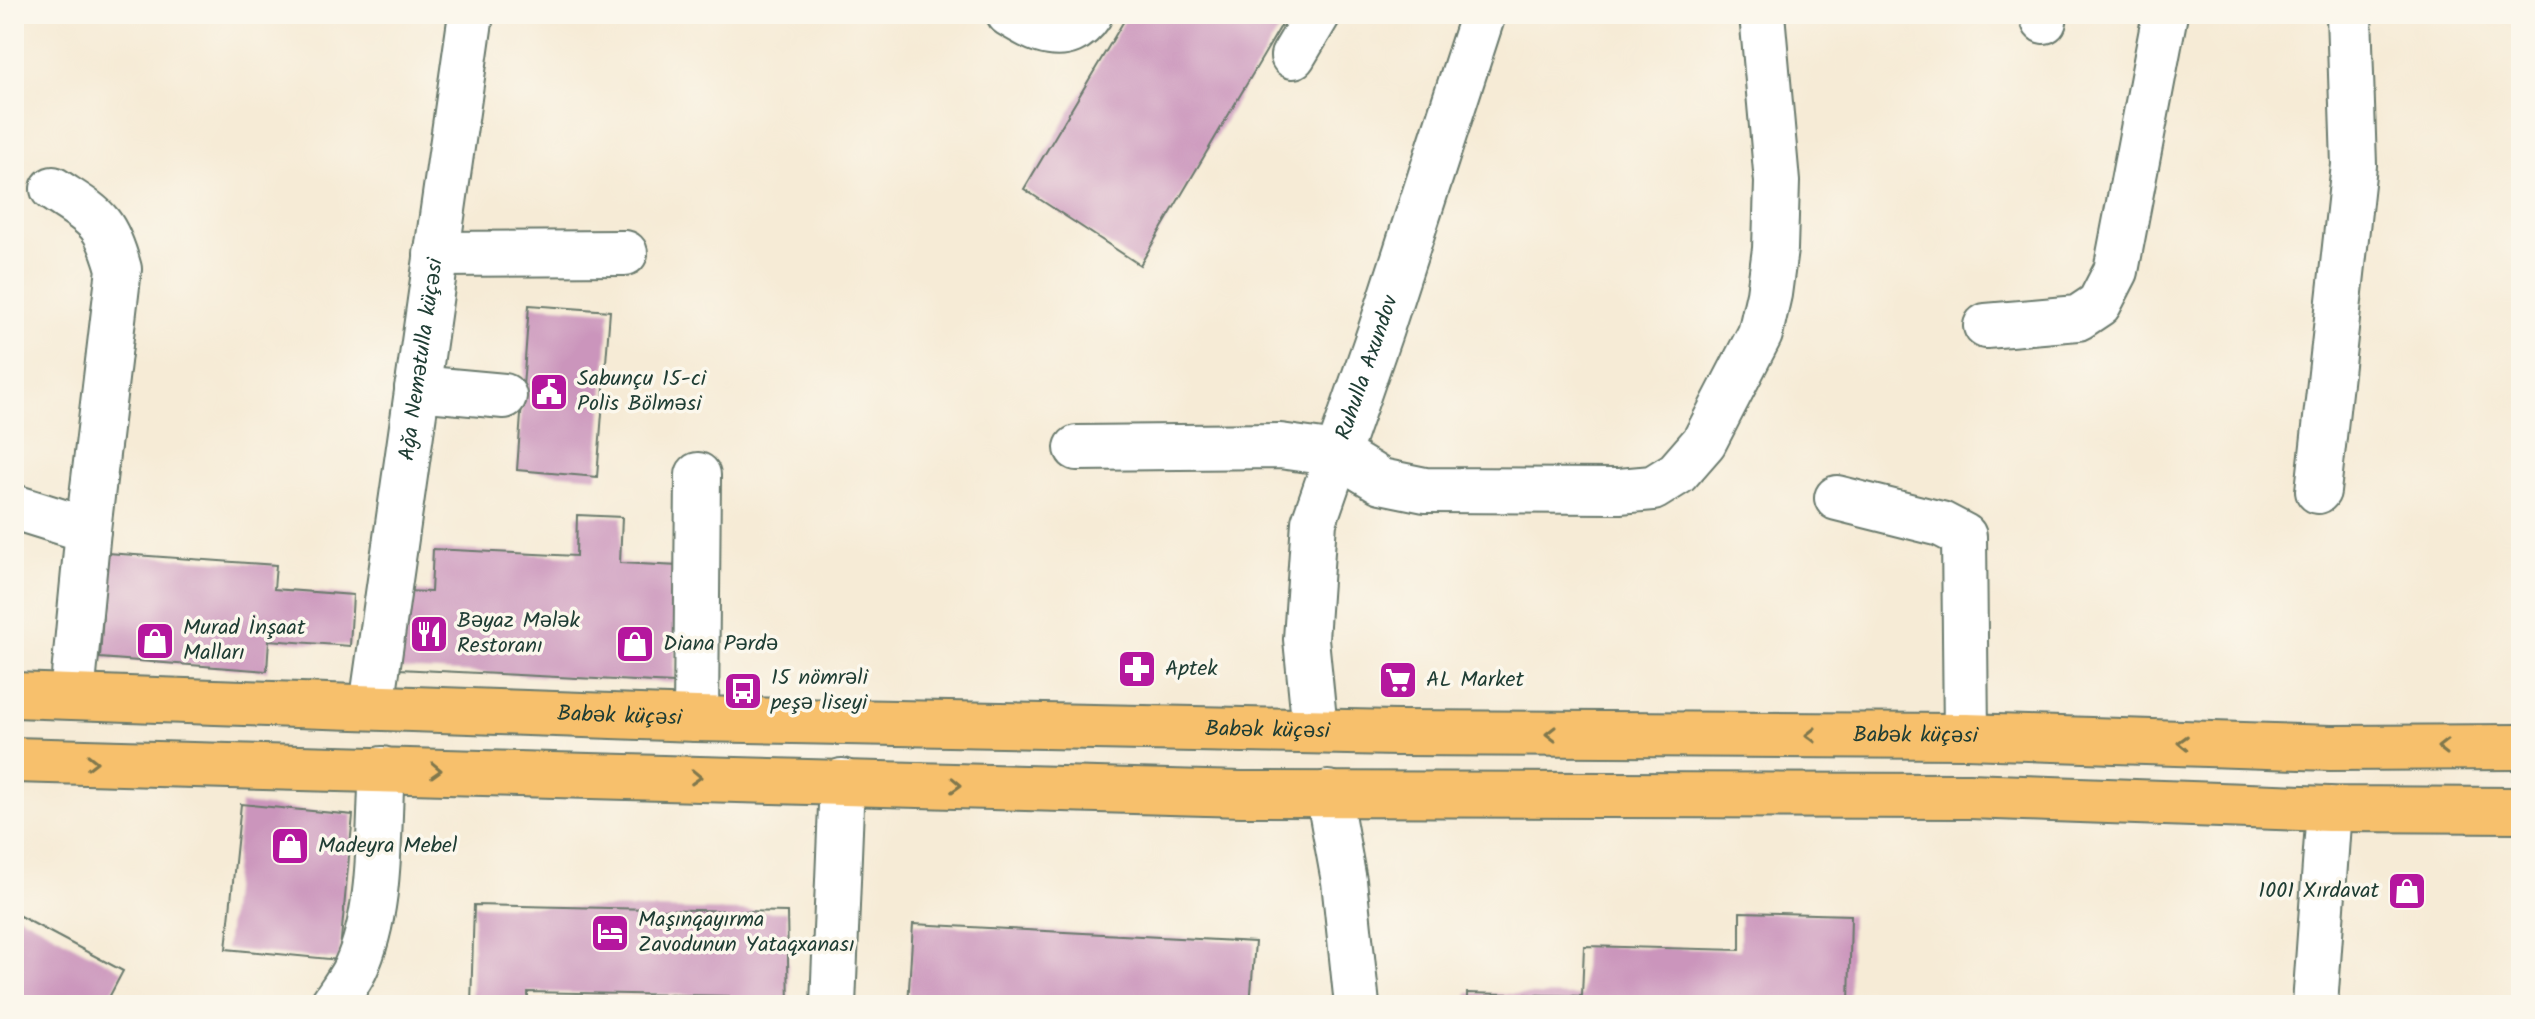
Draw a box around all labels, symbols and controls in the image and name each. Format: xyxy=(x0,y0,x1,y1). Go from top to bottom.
street label: Ağa Nemətulla küçəsi xyxy=(390,255,453,463)
street label: Ruhulla Axundov xyxy=(1326,290,1409,445)
place label: Sabunçu 15-ci Polis Bölməsi xyxy=(577,362,707,422)
public building icon: Sabunçu 15-ci Polis Bölməsi xyxy=(528,371,570,413)
place label: Bəyaz Mələk Restoranı xyxy=(457,604,581,664)
place label: Murad İnşaat Malları xyxy=(183,611,306,671)
restaurant icon: Bəyaz Mələk Restoranı xyxy=(408,613,450,655)
shop icon: Murad İnşaat Malları xyxy=(134,620,176,662)
shop icon: Diana Pərdə xyxy=(614,623,656,665)
place label: Diana Pərdə xyxy=(663,627,778,662)
pharmacy icon: Aptek xyxy=(1116,648,1158,690)
place label: Aptek xyxy=(1165,652,1218,687)
supermarket icon: AL Market xyxy=(1377,659,1419,701)
place label: 15 nömrәli peşә liseyi xyxy=(770,661,869,721)
place label: AL Market xyxy=(1426,663,1524,698)
bus stop icon: 15 nömrәli peşә liseyi xyxy=(722,670,764,712)
street label: Babək küçəsi xyxy=(557,697,683,736)
street label: Babək küçəsi xyxy=(1205,712,1331,749)
street label: Babək küçəsi xyxy=(1853,718,1979,754)
one-way arrow xyxy=(1544,725,1557,743)
one-way arrow xyxy=(1804,726,1817,744)
one-way arrow xyxy=(2176,735,2189,752)
one-way arrow xyxy=(2436,738,2449,756)
one-way arrow xyxy=(86,753,99,771)
one-way arrow xyxy=(430,761,443,779)
one-way arrow xyxy=(690,769,703,786)
one-way arrow xyxy=(950,776,963,793)
shop icon: Madeyra Mebel xyxy=(269,825,311,867)
place label: Madeyra Mebel xyxy=(318,829,458,864)
shop icon: 1001 Xırdavat xyxy=(2386,870,2428,912)
place label: 1001 Xırdavat xyxy=(2258,874,2379,909)
place label: Maşınqayırma Zavodunun Yataqxanası xyxy=(638,903,855,963)
hotel icon: Maşınqayırma Zavodunun Yataqxanası xyxy=(589,912,631,954)

